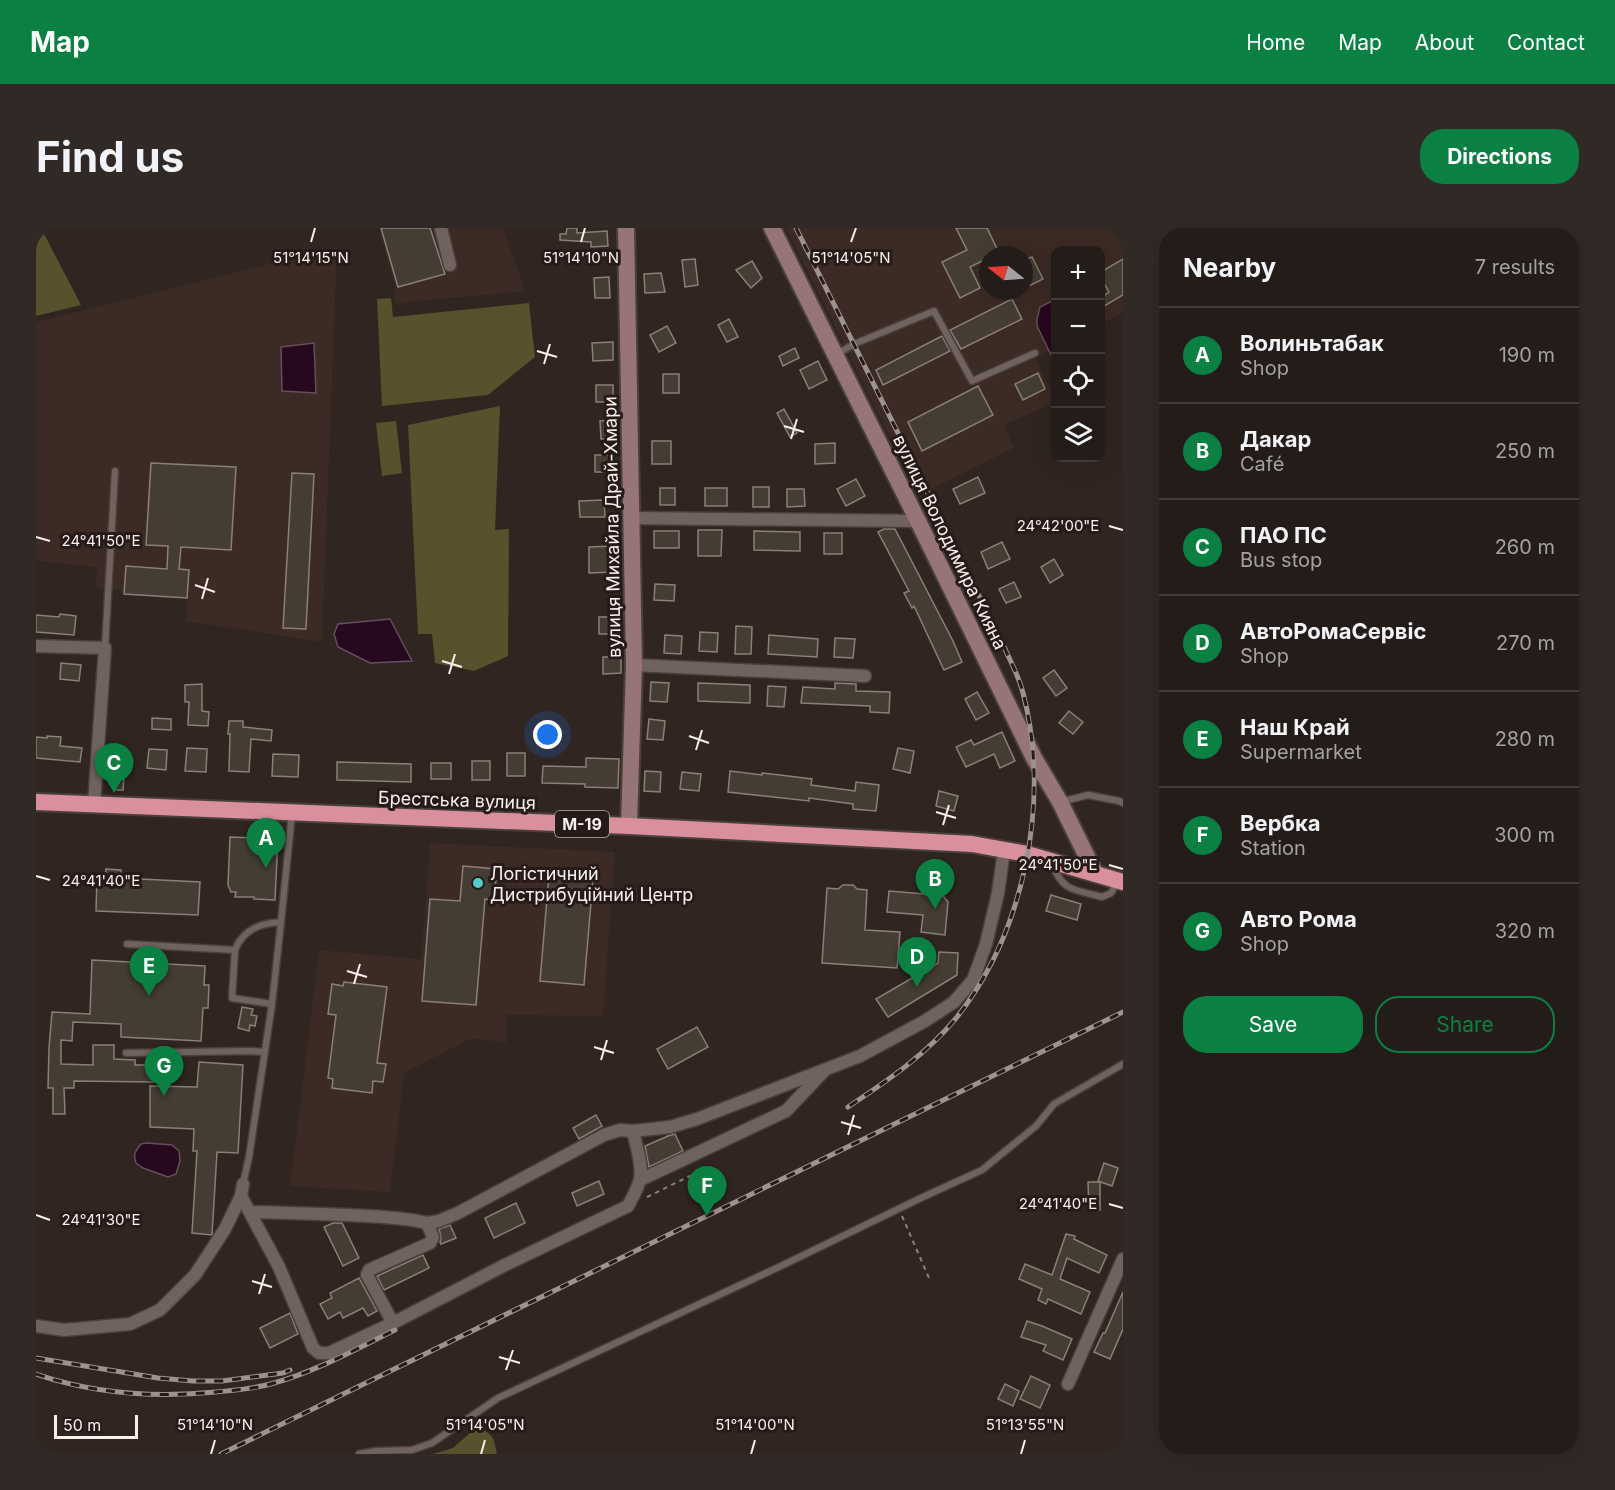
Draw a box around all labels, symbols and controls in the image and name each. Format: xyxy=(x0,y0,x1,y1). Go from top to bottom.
text: Map xyxy=(30,25,90,59)
text: Home xyxy=(1246,30,1305,55)
text: Map xyxy=(1338,30,1382,55)
text: About xyxy=(1415,30,1474,55)
text: Contact xyxy=(1507,30,1585,55)
button: Directions xyxy=(1420,129,1579,184)
text: Find us xyxy=(36,131,184,182)
north arrow xyxy=(979,246,1033,300)
map controls xyxy=(1051,246,1105,462)
button: + xyxy=(1051,246,1105,300)
text: 51°14'15"N xyxy=(273,248,349,267)
text: 51°14'10"N xyxy=(543,248,619,267)
text: 51°14'05"N xyxy=(811,248,891,267)
text: Nearby xyxy=(1183,252,1276,283)
text: 7 results xyxy=(1475,255,1555,279)
button: − xyxy=(1051,300,1105,354)
text: Волиньтабак xyxy=(1240,330,1384,356)
text: A xyxy=(1195,343,1210,367)
text: 190 m xyxy=(1499,343,1555,367)
button: locate xyxy=(1051,354,1105,408)
text: Shop xyxy=(1240,356,1289,380)
street label: вулиця Михайла Драй-Хмари xyxy=(599,396,625,658)
button: layers xyxy=(1051,408,1105,462)
text: Дакар xyxy=(1240,426,1311,452)
street label: вулиця Володимира Кияна xyxy=(889,431,1011,653)
text: B xyxy=(1196,439,1209,463)
text: 250 m xyxy=(1495,439,1555,463)
text: Café xyxy=(1240,452,1284,476)
text: 24°42'00"E xyxy=(1017,516,1099,535)
text: ПАО ПС xyxy=(1240,522,1327,548)
text: 24°41'50"E xyxy=(61,531,141,550)
text: C xyxy=(1195,535,1210,559)
text: 260 m xyxy=(1495,535,1555,559)
text: Bus stop xyxy=(1240,548,1322,572)
text: АвтоРомаСервіс xyxy=(1240,618,1426,644)
text: D xyxy=(1195,631,1210,655)
text: 270 m xyxy=(1496,631,1555,655)
text: Shop xyxy=(1240,644,1289,668)
text: Наш Край xyxy=(1240,714,1350,740)
your location xyxy=(533,720,562,749)
text: E xyxy=(1196,727,1209,751)
text: 280 m xyxy=(1495,727,1555,751)
text: Supermarket xyxy=(1240,740,1362,764)
pin: C xyxy=(94,744,134,793)
street label: Брестська вулиця xyxy=(378,787,536,813)
text: Вербка xyxy=(1240,810,1321,836)
road number: М-19 xyxy=(555,811,609,837)
pin: A xyxy=(246,818,286,868)
text: F xyxy=(1197,823,1208,847)
text: 300 m xyxy=(1494,823,1555,847)
text: Station xyxy=(1240,836,1306,860)
text: 24°41'50"E xyxy=(1018,855,1098,874)
pin: B xyxy=(916,860,954,909)
place label: Логістичний Дистрибуційний Центр xyxy=(490,863,693,905)
text: 24°41'40"E xyxy=(62,871,140,890)
marker: Логістичний Дистрибуційний Центр xyxy=(471,876,485,890)
text: Авто Рома xyxy=(1240,906,1357,932)
text: G xyxy=(1195,919,1210,943)
text: 320 m xyxy=(1495,919,1555,943)
text: Shop xyxy=(1240,932,1289,956)
pin: D xyxy=(898,938,936,987)
pin: E xyxy=(130,946,168,996)
button: Save xyxy=(1183,996,1363,1053)
button: Share xyxy=(1375,996,1555,1053)
pin: G xyxy=(144,1046,184,1096)
pin: F xyxy=(688,1166,726,1216)
text: 24°41'40"E xyxy=(1019,1194,1097,1213)
text: 24°41'30"E xyxy=(61,1210,141,1229)
scale bar xyxy=(54,1412,138,1440)
text: 50 m xyxy=(63,1415,101,1435)
text: 51°14'10"N xyxy=(177,1415,253,1434)
text: 51°14'05"N xyxy=(445,1415,525,1434)
text: 51°14'00"N xyxy=(715,1415,795,1434)
text: 51°13'55"N xyxy=(986,1415,1064,1434)

